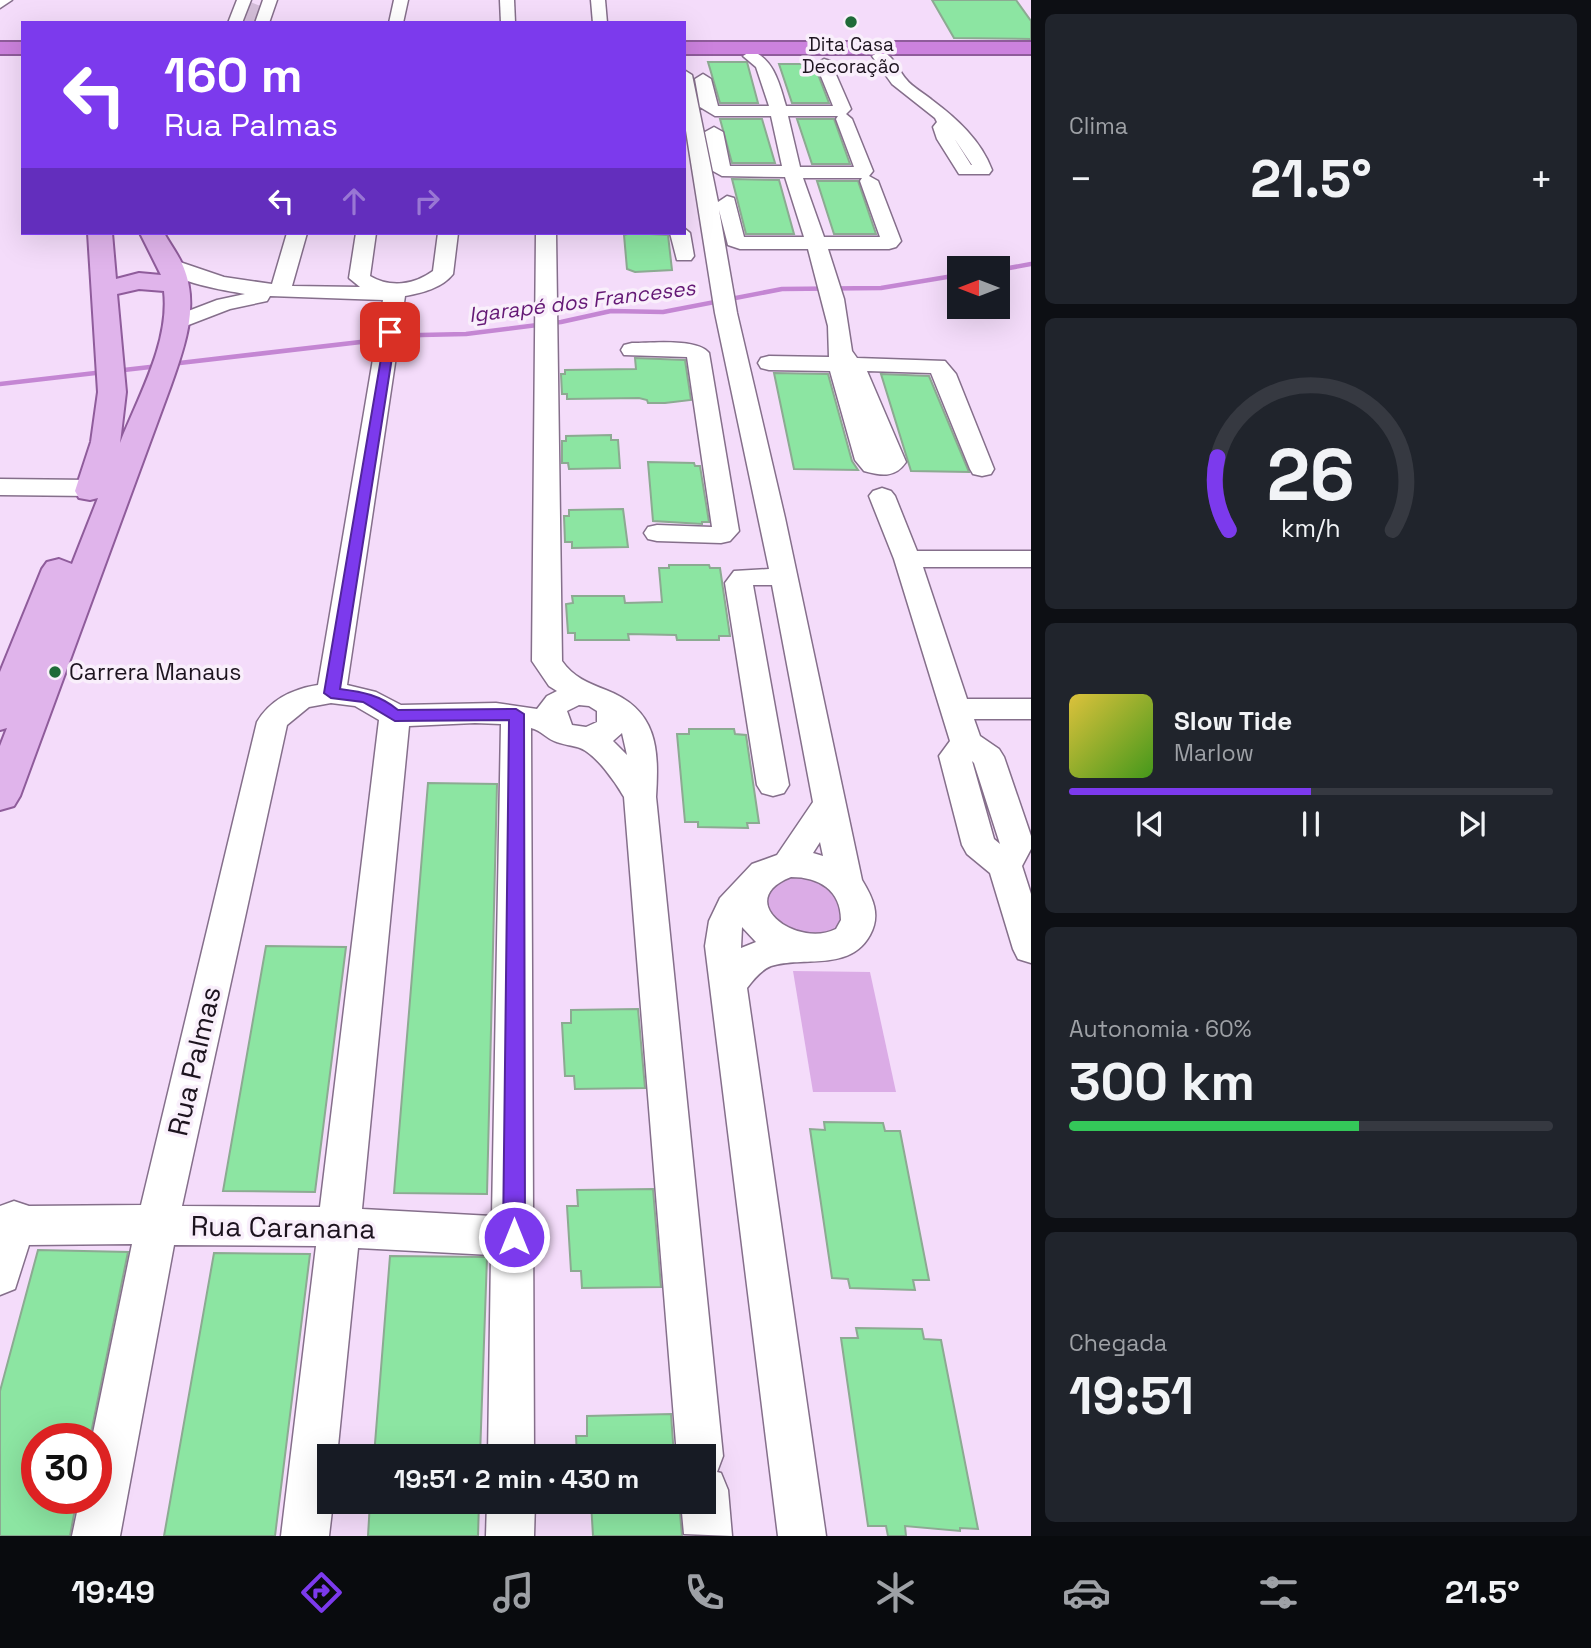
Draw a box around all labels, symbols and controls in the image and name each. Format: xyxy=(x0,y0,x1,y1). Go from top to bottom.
marker: Dita Casa Decoração xyxy=(843,14,859,30)
place label: Dita Casa Decoração xyxy=(802,32,900,79)
text: 160 m xyxy=(164,44,302,106)
icon: left xyxy=(49,49,140,140)
text: Rua Palmas xyxy=(164,105,338,145)
text: Clima xyxy=(1069,111,1128,141)
text: 21.5° xyxy=(1250,146,1372,212)
text: − xyxy=(1069,155,1093,203)
text: + xyxy=(1529,155,1553,203)
icon: left xyxy=(262,182,300,220)
icon: ahead xyxy=(335,182,373,220)
icon: right xyxy=(408,182,446,220)
north arrow xyxy=(947,256,1010,318)
map controls xyxy=(947,256,1010,319)
water label: Igarapé dos Franceses xyxy=(467,274,698,328)
pin xyxy=(360,302,420,362)
icon: arrive xyxy=(371,313,409,351)
text: 26 xyxy=(1267,428,1355,521)
text: km/h xyxy=(1281,511,1341,543)
place label: Carrera Manaus xyxy=(69,657,241,687)
marker: Carrera Manaus xyxy=(47,664,63,680)
text: Slow Tide xyxy=(1174,704,1292,738)
text: Marlow xyxy=(1174,738,1254,768)
icon: previous xyxy=(1131,805,1169,843)
icon: pause xyxy=(1292,805,1330,843)
icon: next xyxy=(1453,805,1491,843)
street label: Rua Palmas xyxy=(159,983,229,1139)
text: Autonomia · 60% xyxy=(1069,1014,1252,1044)
text: 300 km xyxy=(1069,1049,1255,1115)
position arrow xyxy=(477,1200,551,1274)
street label: Rua Caranana xyxy=(190,1207,376,1247)
text: Chegada xyxy=(1069,1328,1167,1358)
text: 19:51 xyxy=(1069,1363,1194,1429)
speed limit sign: 30 xyxy=(21,1423,112,1514)
text: 19:51 · 2 min · 430 m xyxy=(394,1462,639,1496)
icon: directions xyxy=(297,1568,346,1617)
icon: music xyxy=(489,1568,538,1617)
icon: phone xyxy=(680,1568,729,1617)
icon: climate xyxy=(871,1568,920,1617)
icon: car xyxy=(1062,1568,1111,1617)
icon: filters xyxy=(1254,1568,1303,1617)
text: 19:49 xyxy=(71,1572,155,1612)
text: 21.5° xyxy=(1445,1572,1520,1612)

